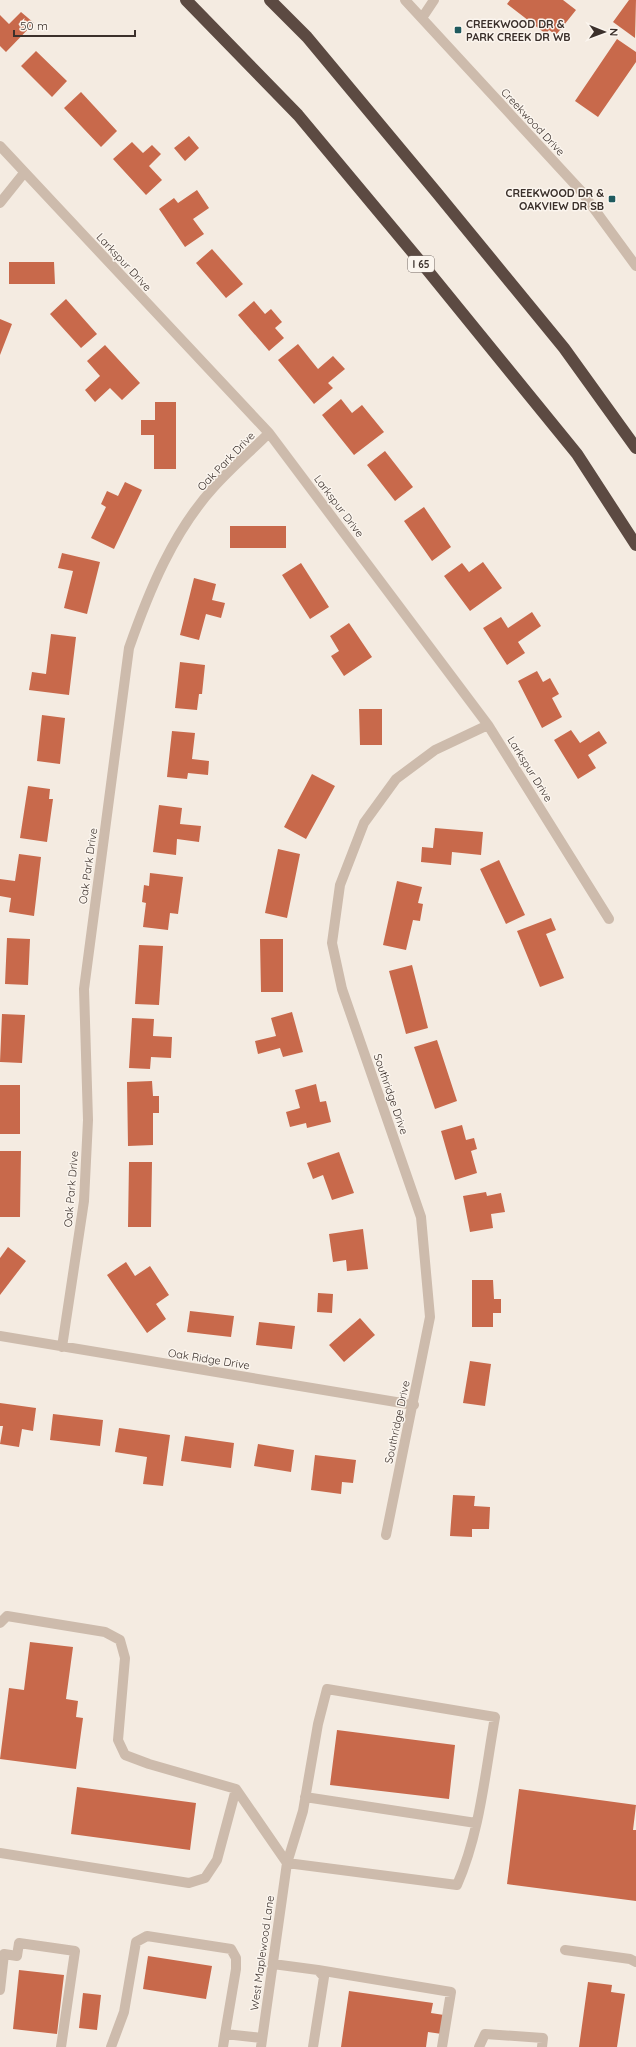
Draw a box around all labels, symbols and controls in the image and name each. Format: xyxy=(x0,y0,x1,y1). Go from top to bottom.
scale bar xyxy=(14,12,135,38)
north arrow xyxy=(584,12,624,52)
place label: CREEKWOOD DR & PARK CREEK DR WB xyxy=(466,17,570,44)
text: 50 m xyxy=(20,18,48,33)
marker: CREEKWOOD DR & PARK CREEK DR WB xyxy=(453,25,463,35)
text: N xyxy=(607,28,621,36)
street label: Creekwood Drive xyxy=(498,85,568,159)
place label: CREEKWOOD DR & OAKVIEW DR SB xyxy=(506,186,604,213)
marker: CREEKWOOD DR & OAKVIEW DR SB xyxy=(607,194,617,204)
street label: Larkspur Drive xyxy=(94,230,154,294)
road number: I 65 xyxy=(408,256,434,272)
street label: Oak Park Drive xyxy=(194,429,258,493)
street label: Larkspur Drive xyxy=(311,472,367,540)
street label: Larkspur Drive xyxy=(504,734,556,804)
street label: Oak Park Drive xyxy=(76,827,100,905)
street label: Southridge Drive xyxy=(371,1052,411,1136)
street label: Oak Park Drive xyxy=(61,1150,81,1228)
street label: Oak Ridge Drive xyxy=(167,1346,251,1372)
street label: Southridge Drive xyxy=(381,1379,413,1465)
street label: West Maplewood Lane xyxy=(247,1895,277,2011)

